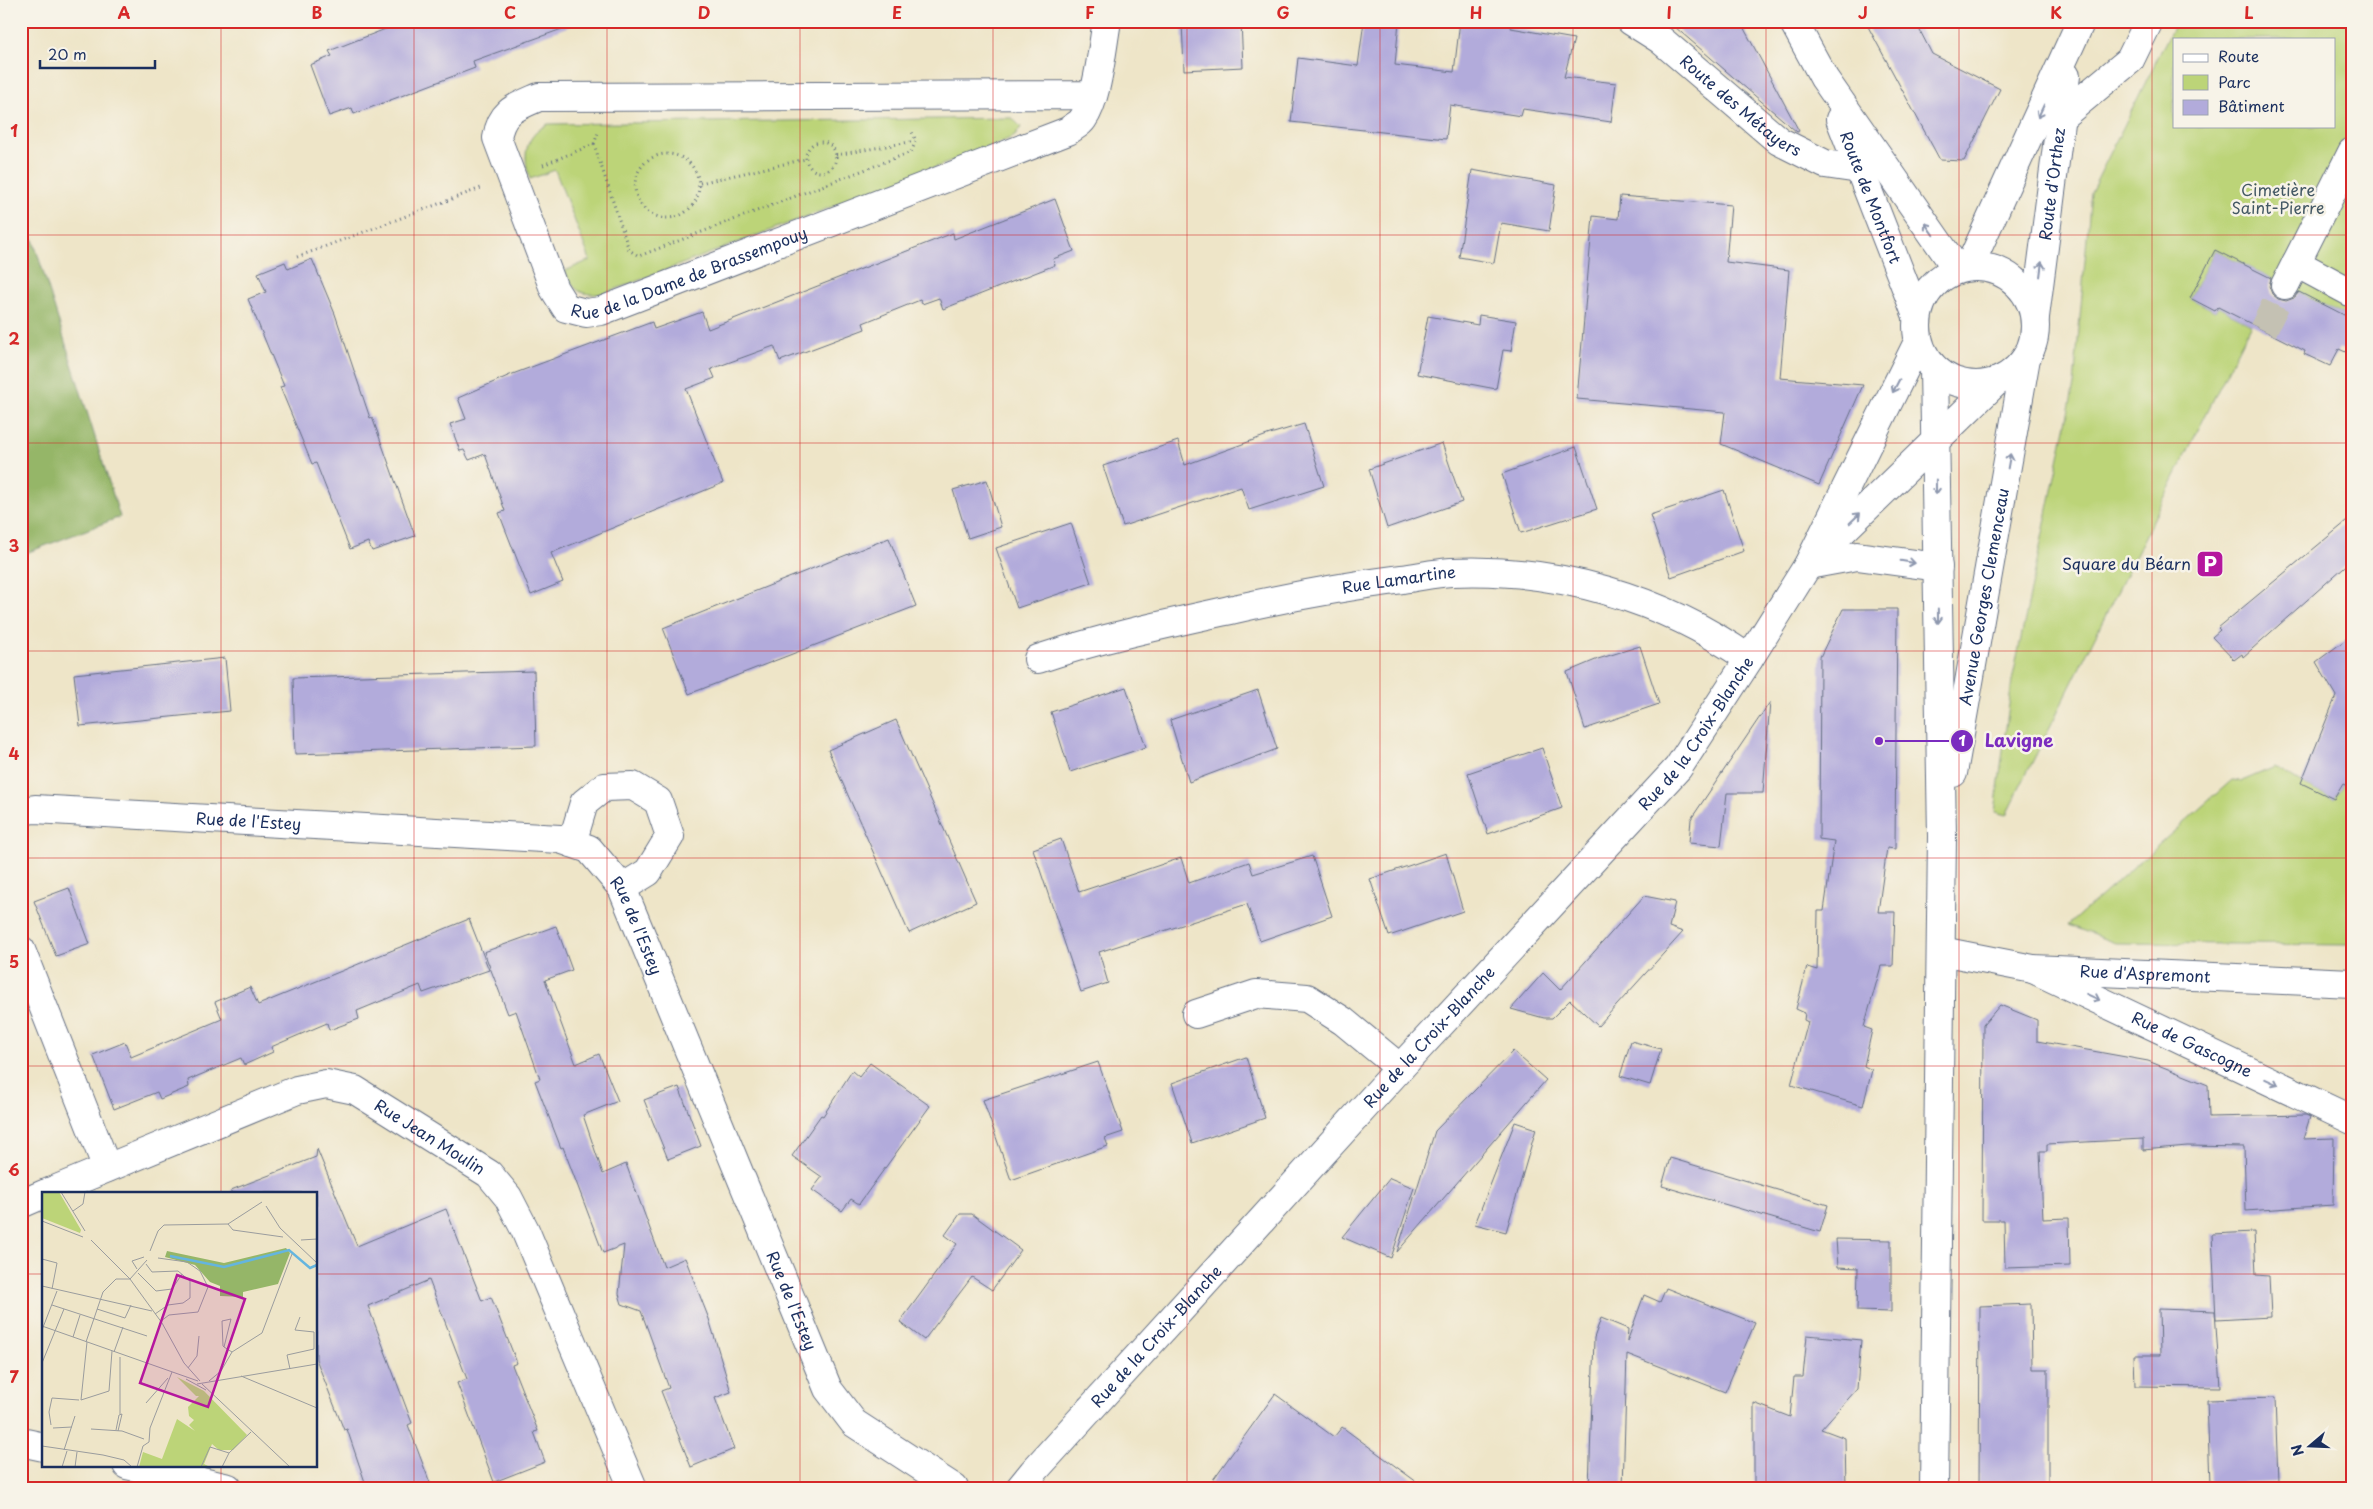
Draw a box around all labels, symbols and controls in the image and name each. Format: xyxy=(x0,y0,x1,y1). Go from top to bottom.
text: A xyxy=(118,0,131,24)
text: B xyxy=(312,0,323,24)
text: C xyxy=(504,0,516,24)
text: D xyxy=(698,0,710,24)
text: E xyxy=(892,0,902,24)
text: F xyxy=(1085,0,1095,24)
text: G xyxy=(1276,0,1290,24)
text: H xyxy=(1470,0,1482,24)
text: I xyxy=(1666,0,1672,24)
text: J xyxy=(1858,0,1868,24)
text: K xyxy=(2050,0,2062,24)
text: L xyxy=(2244,0,2254,24)
scale bar xyxy=(40,38,155,70)
legend xyxy=(2173,38,2336,128)
text: 20 m xyxy=(48,42,87,65)
text: Route xyxy=(2218,44,2259,67)
street label: Route des Métayers xyxy=(1675,48,1806,161)
text: Parc xyxy=(2218,70,2251,93)
text: Bâtiment xyxy=(2218,94,2285,117)
one-way arrow xyxy=(2036,103,2045,118)
text: 1 xyxy=(10,118,18,142)
street label: Route d'Orthez xyxy=(2032,126,2070,242)
street label: Route de Montfort xyxy=(1835,127,1908,267)
park label: Cimetière Saint-Pierre xyxy=(2231,177,2325,219)
street label: Rue de la Dame de Brassempouy xyxy=(569,220,810,325)
one-way arrow xyxy=(1924,222,1934,236)
one-way arrow xyxy=(2036,261,2046,277)
text: 2 xyxy=(8,326,20,350)
one-way arrow xyxy=(1891,378,1901,393)
one-way arrow xyxy=(2004,453,2014,469)
one-way arrow xyxy=(1931,478,1941,494)
street label: Avenue Georges Clemenceau xyxy=(1952,486,2014,707)
one-way arrow xyxy=(1849,512,1861,524)
text: 3 xyxy=(9,533,19,557)
parking icon: Square du Béarn xyxy=(2195,549,2225,579)
place label: Square du Béarn xyxy=(2062,551,2191,575)
one-way arrow xyxy=(1899,558,1915,568)
street label: Rue Lamartine xyxy=(1340,559,1456,599)
one-way arrow xyxy=(1934,608,1943,624)
street label: Rue de la Croix-Blanche xyxy=(1632,651,1759,815)
callout: Lavigne xyxy=(1950,724,2063,757)
text: Lavigne xyxy=(1985,726,2053,753)
text: 1 xyxy=(1958,728,1966,751)
text: 4 xyxy=(9,741,20,765)
street label: Rue de l'Estey xyxy=(195,805,302,835)
street label: Rue de l'Estey xyxy=(606,870,669,978)
text: 5 xyxy=(9,949,19,973)
street label: Rue d'Aspremont xyxy=(2079,958,2212,988)
street label: Rue de la Croix-Blanche xyxy=(1357,960,1500,1112)
one-way arrow xyxy=(2085,993,2100,1002)
street label: Rue de Gascogne xyxy=(2128,1005,2257,1082)
one-way arrow xyxy=(2264,1077,2279,1087)
street label: Rue Jean Moulin xyxy=(370,1092,490,1180)
text: 6 xyxy=(8,1157,20,1181)
inset map xyxy=(42,1192,318,1466)
street label: Rue de l'Estey xyxy=(761,1247,824,1354)
street label: Rue de la Croix-Blanche xyxy=(1085,1259,1227,1412)
text: 7 xyxy=(9,1364,19,1388)
north arrow xyxy=(2286,1422,2336,1472)
text: N xyxy=(2286,1442,2309,1459)

